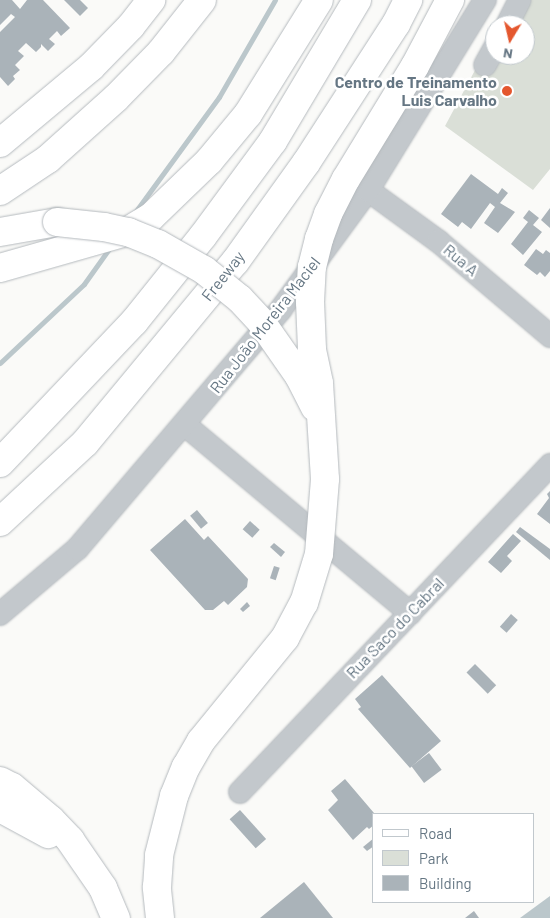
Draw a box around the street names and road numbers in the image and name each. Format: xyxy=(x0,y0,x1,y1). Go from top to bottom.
street label: Rua A xyxy=(440,240,482,280)
street label: Freeway xyxy=(197,247,249,305)
street label: Rua João Moreira Maciel xyxy=(206,253,324,397)
street label: Rua Saco do Cabral xyxy=(342,574,448,682)

